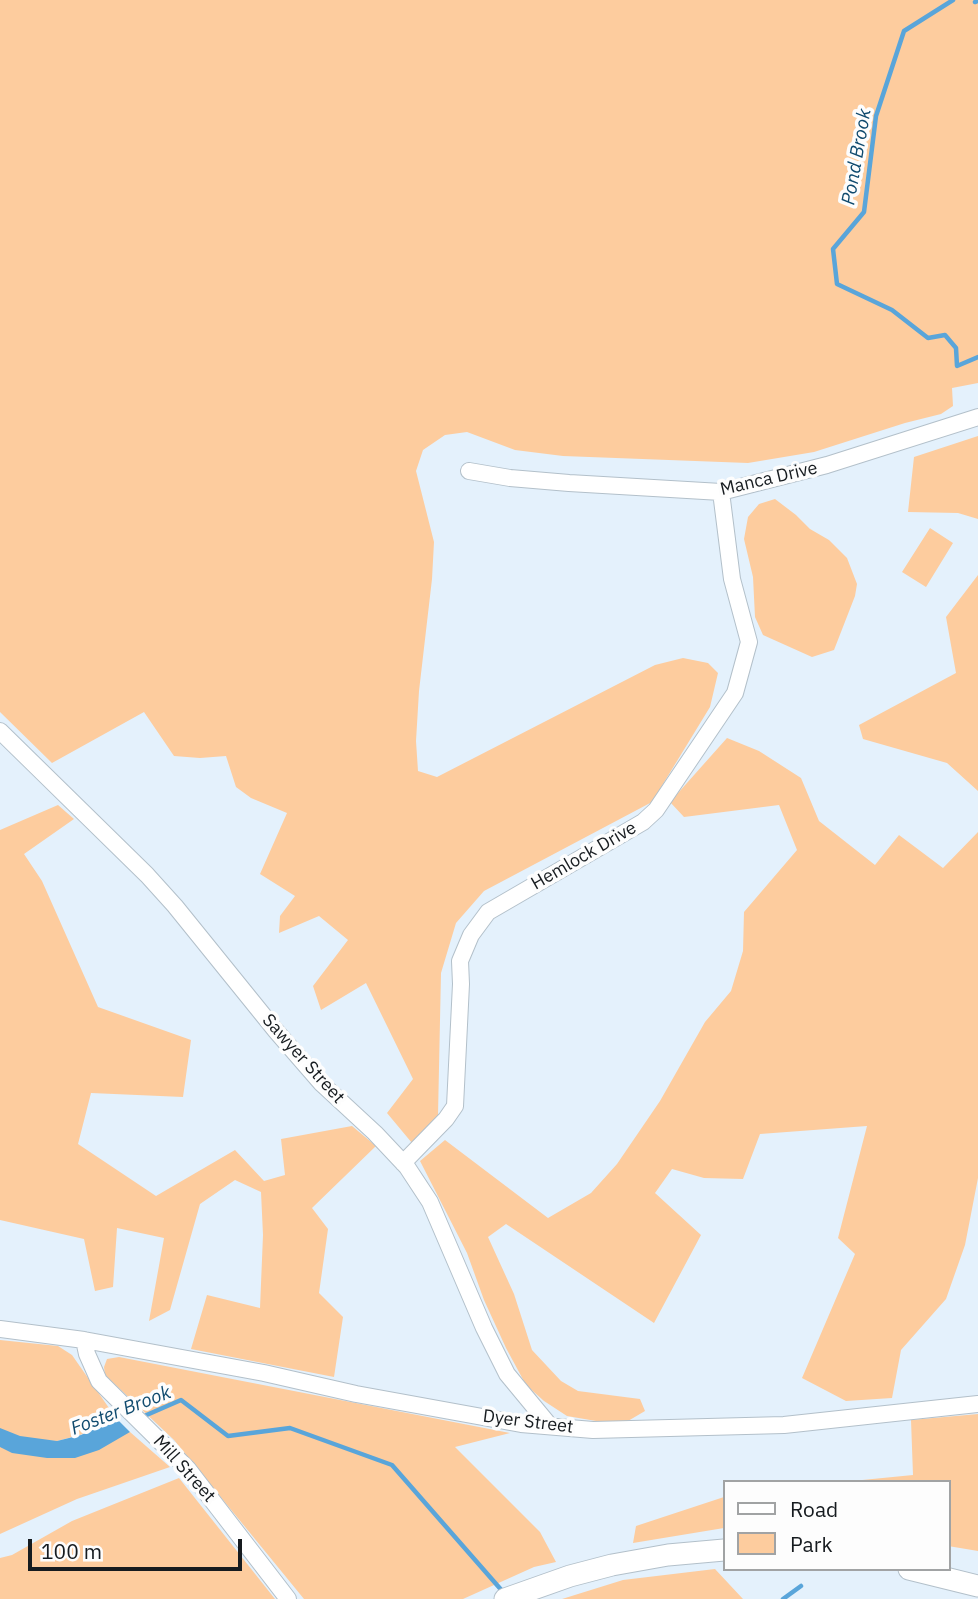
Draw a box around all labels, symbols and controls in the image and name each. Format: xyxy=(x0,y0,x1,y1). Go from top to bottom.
water label: Pond Brook xyxy=(837,107,877,207)
street label: Manca Drive xyxy=(718,457,820,501)
street label: Hemlock Drive xyxy=(528,817,640,895)
street label: Sawyer Street xyxy=(257,1010,349,1108)
water label: Foster Brook xyxy=(68,1381,174,1441)
street label: Dyer Street xyxy=(481,1406,575,1438)
street label: Mill Street xyxy=(148,1431,220,1507)
legend xyxy=(722,1480,950,1571)
text: Road xyxy=(790,1495,838,1523)
scale bar xyxy=(32,1526,245,1570)
text: Park xyxy=(790,1530,833,1558)
text: 100 m xyxy=(41,1537,102,1565)

